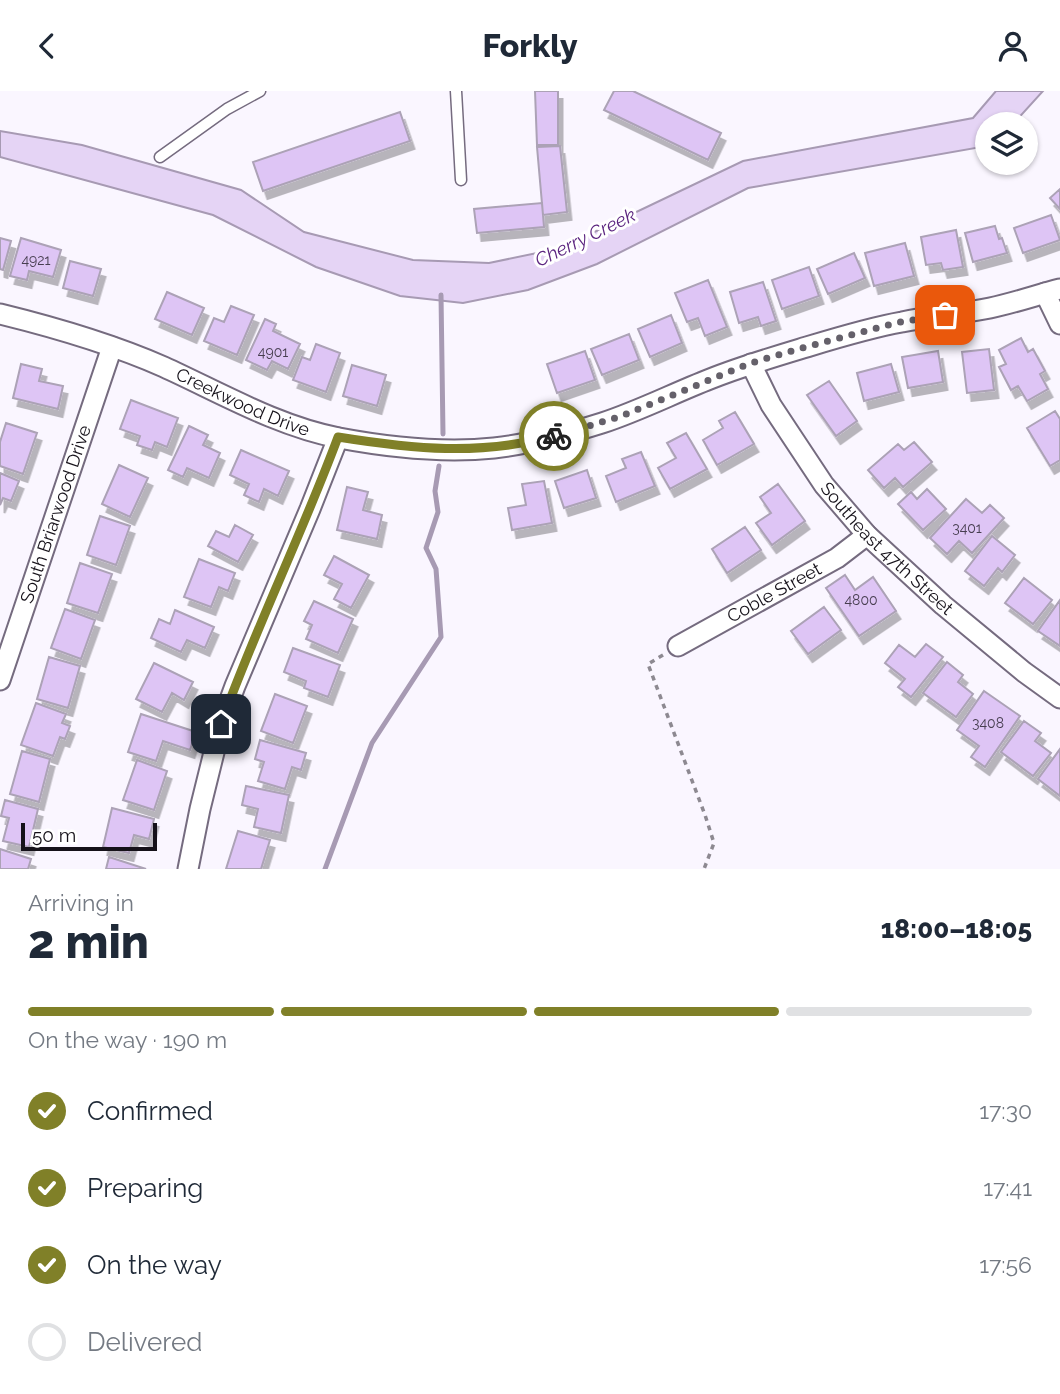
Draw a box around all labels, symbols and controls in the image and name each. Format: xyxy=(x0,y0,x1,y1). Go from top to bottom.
icon: back xyxy=(28,27,66,65)
text: Forkly xyxy=(482,27,578,64)
icon: person xyxy=(994,27,1032,65)
map controls xyxy=(975,112,1038,175)
button: layers xyxy=(975,112,1038,175)
water label: Cherry Creek xyxy=(531,203,639,271)
house number: 4921 xyxy=(21,252,51,268)
pin xyxy=(915,285,975,345)
icon: bag xyxy=(926,296,964,334)
house number: 4901 xyxy=(258,344,288,360)
street label: Creekwood Drive xyxy=(173,363,313,440)
courier xyxy=(519,401,589,471)
icon: bike xyxy=(535,417,573,455)
street label: South Briarwood Drive xyxy=(16,422,95,606)
street label: Southeast 47th Street xyxy=(816,478,957,619)
house number: 3401 xyxy=(952,520,982,536)
street label: Coble Street xyxy=(723,558,825,627)
house number: 4800 xyxy=(844,592,878,608)
pin xyxy=(191,694,251,754)
icon: home xyxy=(202,705,240,743)
house number: 3408 xyxy=(972,715,1004,731)
scale bar xyxy=(21,820,158,852)
text: 50 m xyxy=(32,824,76,846)
text: Arriving in xyxy=(28,889,134,916)
text: 18:00–18:05 xyxy=(881,914,1032,944)
text: 2 min xyxy=(28,915,149,969)
text: On the way · 190 m xyxy=(28,1026,227,1053)
icon: check xyxy=(28,1092,66,1130)
text: Confirmed xyxy=(87,1096,213,1126)
text: 17:30 xyxy=(979,1097,1032,1124)
icon: check xyxy=(28,1169,66,1207)
text: Preparing xyxy=(87,1173,203,1203)
text: 17:41 xyxy=(983,1174,1032,1201)
icon: check xyxy=(28,1246,66,1284)
text: On the way xyxy=(87,1250,222,1280)
text: 17:56 xyxy=(979,1251,1032,1278)
text: Delivered xyxy=(87,1327,202,1357)

